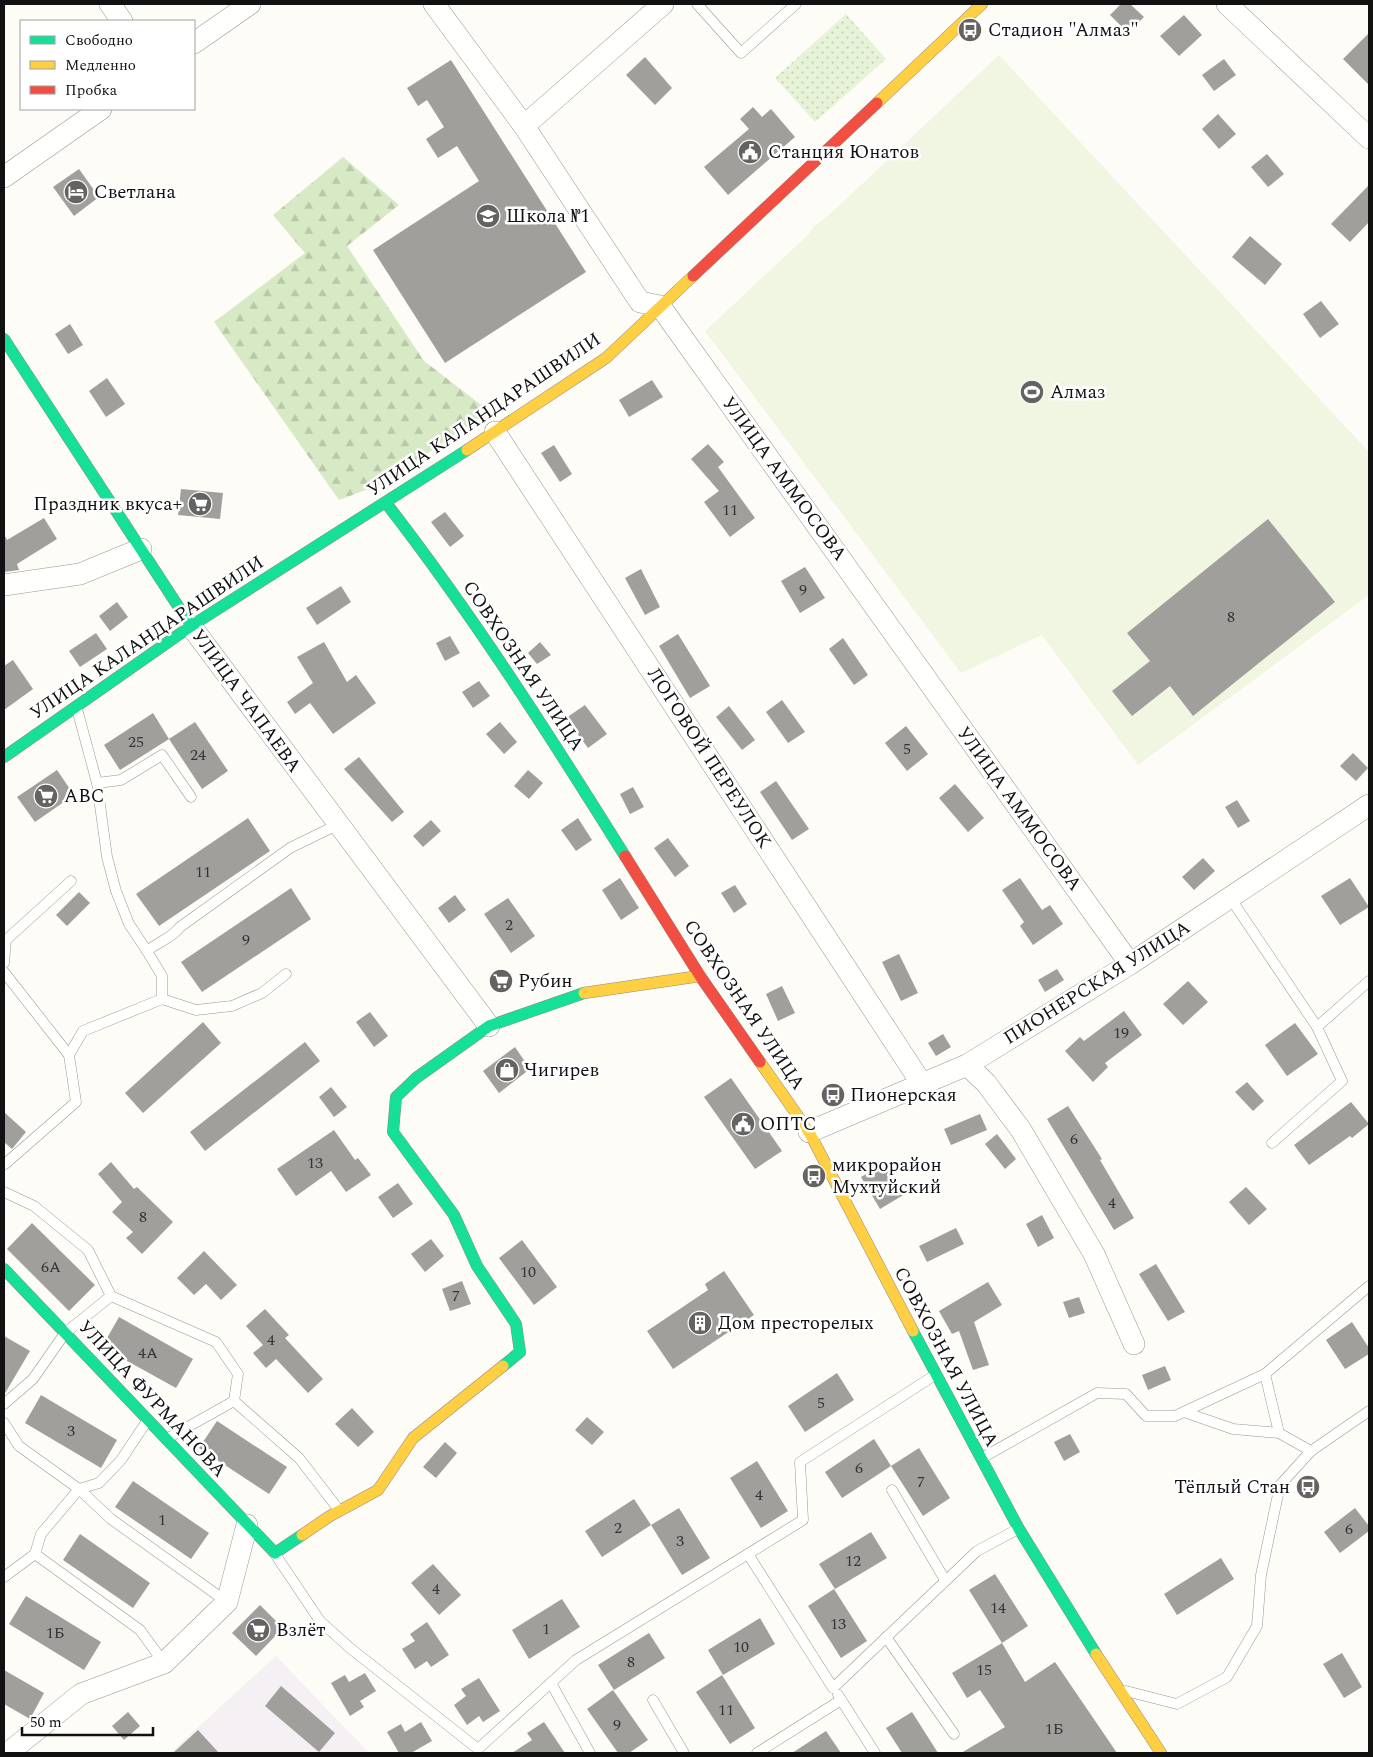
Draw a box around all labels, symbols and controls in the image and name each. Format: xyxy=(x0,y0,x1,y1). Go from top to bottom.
place label: Стадион "Алмаз" xyxy=(988,16,1139,45)
bus stop icon: Стадион "Алмаз" xyxy=(957,17,983,43)
legend xyxy=(20,20,195,110)
text: Свободно xyxy=(65,29,133,52)
text: Медленно xyxy=(65,54,136,77)
text: Пробка xyxy=(65,79,118,102)
place label: Станция Юнатов xyxy=(768,138,919,167)
public building icon: Станция Юнатов xyxy=(737,139,763,165)
place label: Светлана xyxy=(94,178,177,207)
hotel icon: Светлана xyxy=(63,179,89,205)
place label: Школа №1 xyxy=(506,202,590,231)
school or university icon: Школа №1 xyxy=(475,203,501,229)
street label: УЛИЦА КАЛАНДАРАШВИЛИ xyxy=(361,325,607,505)
place label: Алмаз xyxy=(1050,378,1105,407)
sports icon: Алмаз xyxy=(1019,379,1045,405)
street label: УЛИЦА АММОСОВА xyxy=(714,391,854,567)
place label: Праздник вкуса+ xyxy=(33,490,182,519)
supermarket icon: Праздник вкуса+ xyxy=(187,491,213,517)
house number: 11 xyxy=(722,498,738,522)
street label: УЛИЦА КАЛАНДАРАШВИЛИ xyxy=(24,548,270,728)
street label: СОВХОЗНАЯ УЛИЦА xyxy=(455,575,591,757)
house number: 9 xyxy=(799,578,807,602)
house number: 8 xyxy=(1227,605,1235,629)
street label: УЛИЦА ЧАПАЕВА xyxy=(184,623,308,779)
street label: ЛОГОВОЙ ПЕРЕУЛОК xyxy=(639,662,779,855)
street label: УЛИЦА АММОСОВА xyxy=(949,721,1089,897)
house number: 25 xyxy=(128,730,144,754)
house number: 5 xyxy=(903,737,911,761)
house number: 24 xyxy=(190,743,206,767)
place label: ABC xyxy=(64,782,105,811)
supermarket icon: ABC xyxy=(33,783,59,809)
house number: 11 xyxy=(195,860,211,884)
house number: 2 xyxy=(505,913,513,937)
street label: СОВХОЗНАЯ УЛИЦА xyxy=(676,914,812,1096)
street label: ПИОНЕРСКАЯ УЛИЦА xyxy=(998,914,1196,1052)
house number: 9 xyxy=(242,928,250,952)
place label: Рубин xyxy=(518,967,573,996)
supermarket icon: Рубин xyxy=(488,968,514,994)
house number: 19 xyxy=(1113,1021,1129,1045)
place label: Чигирев xyxy=(524,1056,599,1085)
shop icon: Чигирев xyxy=(494,1057,520,1083)
place label: Пионерская xyxy=(850,1081,957,1110)
bus stop icon: Пионерская xyxy=(820,1082,846,1108)
place label: ОПТС xyxy=(760,1110,817,1139)
public building icon: ОПТС xyxy=(730,1111,756,1137)
house number: 6 xyxy=(1070,1127,1078,1151)
house number: 13 xyxy=(307,1151,323,1175)
place label: микрорайон Мухтуйский xyxy=(832,1151,942,1202)
bus stop icon: микрорайон Мухтуйский xyxy=(801,1163,827,1189)
house number: 4 xyxy=(1108,1191,1116,1215)
house number: 8 xyxy=(139,1205,147,1229)
house number: 6А xyxy=(41,1255,61,1279)
house number: 10 xyxy=(520,1260,536,1284)
street label: СОВХОЗНАЯ УЛИЦА xyxy=(886,1262,1006,1452)
house number: 7 xyxy=(452,1284,460,1308)
place label: Дом престорелых xyxy=(718,1309,874,1338)
building icon: Дом престорелых xyxy=(687,1310,713,1336)
street label: УЛИЦА ФУРМАНОВА xyxy=(71,1314,233,1484)
house number: 4 xyxy=(267,1328,275,1352)
house number: 4А xyxy=(138,1341,158,1365)
house number: 5 xyxy=(817,1391,825,1415)
house number: 3 xyxy=(67,1419,75,1443)
house number: 6 xyxy=(855,1456,863,1480)
house number: 7 xyxy=(917,1470,925,1494)
place label: Тёплый Стан xyxy=(1174,1473,1290,1502)
bus stop icon: Тёплый Стан xyxy=(1295,1474,1321,1500)
house number: 4 xyxy=(755,1483,763,1507)
house number: 1 xyxy=(158,1508,166,1532)
house number: 2 xyxy=(614,1516,622,1540)
house number: 6 xyxy=(1345,1517,1353,1541)
house number: 3 xyxy=(676,1529,684,1553)
house number: 12 xyxy=(845,1549,861,1573)
house number: 4 xyxy=(432,1577,440,1601)
house number: 14 xyxy=(990,1596,1006,1620)
house number: 13 xyxy=(830,1612,846,1636)
place label: Взлёт xyxy=(276,1616,326,1645)
supermarket icon: Взлёт xyxy=(245,1617,271,1643)
house number: 1 xyxy=(542,1617,550,1641)
house number: 1Б xyxy=(46,1621,64,1645)
house number: 10 xyxy=(733,1635,749,1659)
house number: 8 xyxy=(627,1650,635,1674)
house number: 15 xyxy=(976,1658,992,1682)
house number: 11 xyxy=(718,1698,734,1722)
scale bar xyxy=(22,1704,154,1736)
text: 50 m xyxy=(30,1711,62,1734)
house number: 9 xyxy=(613,1713,621,1737)
house number: 1Б xyxy=(1045,1717,1063,1741)

